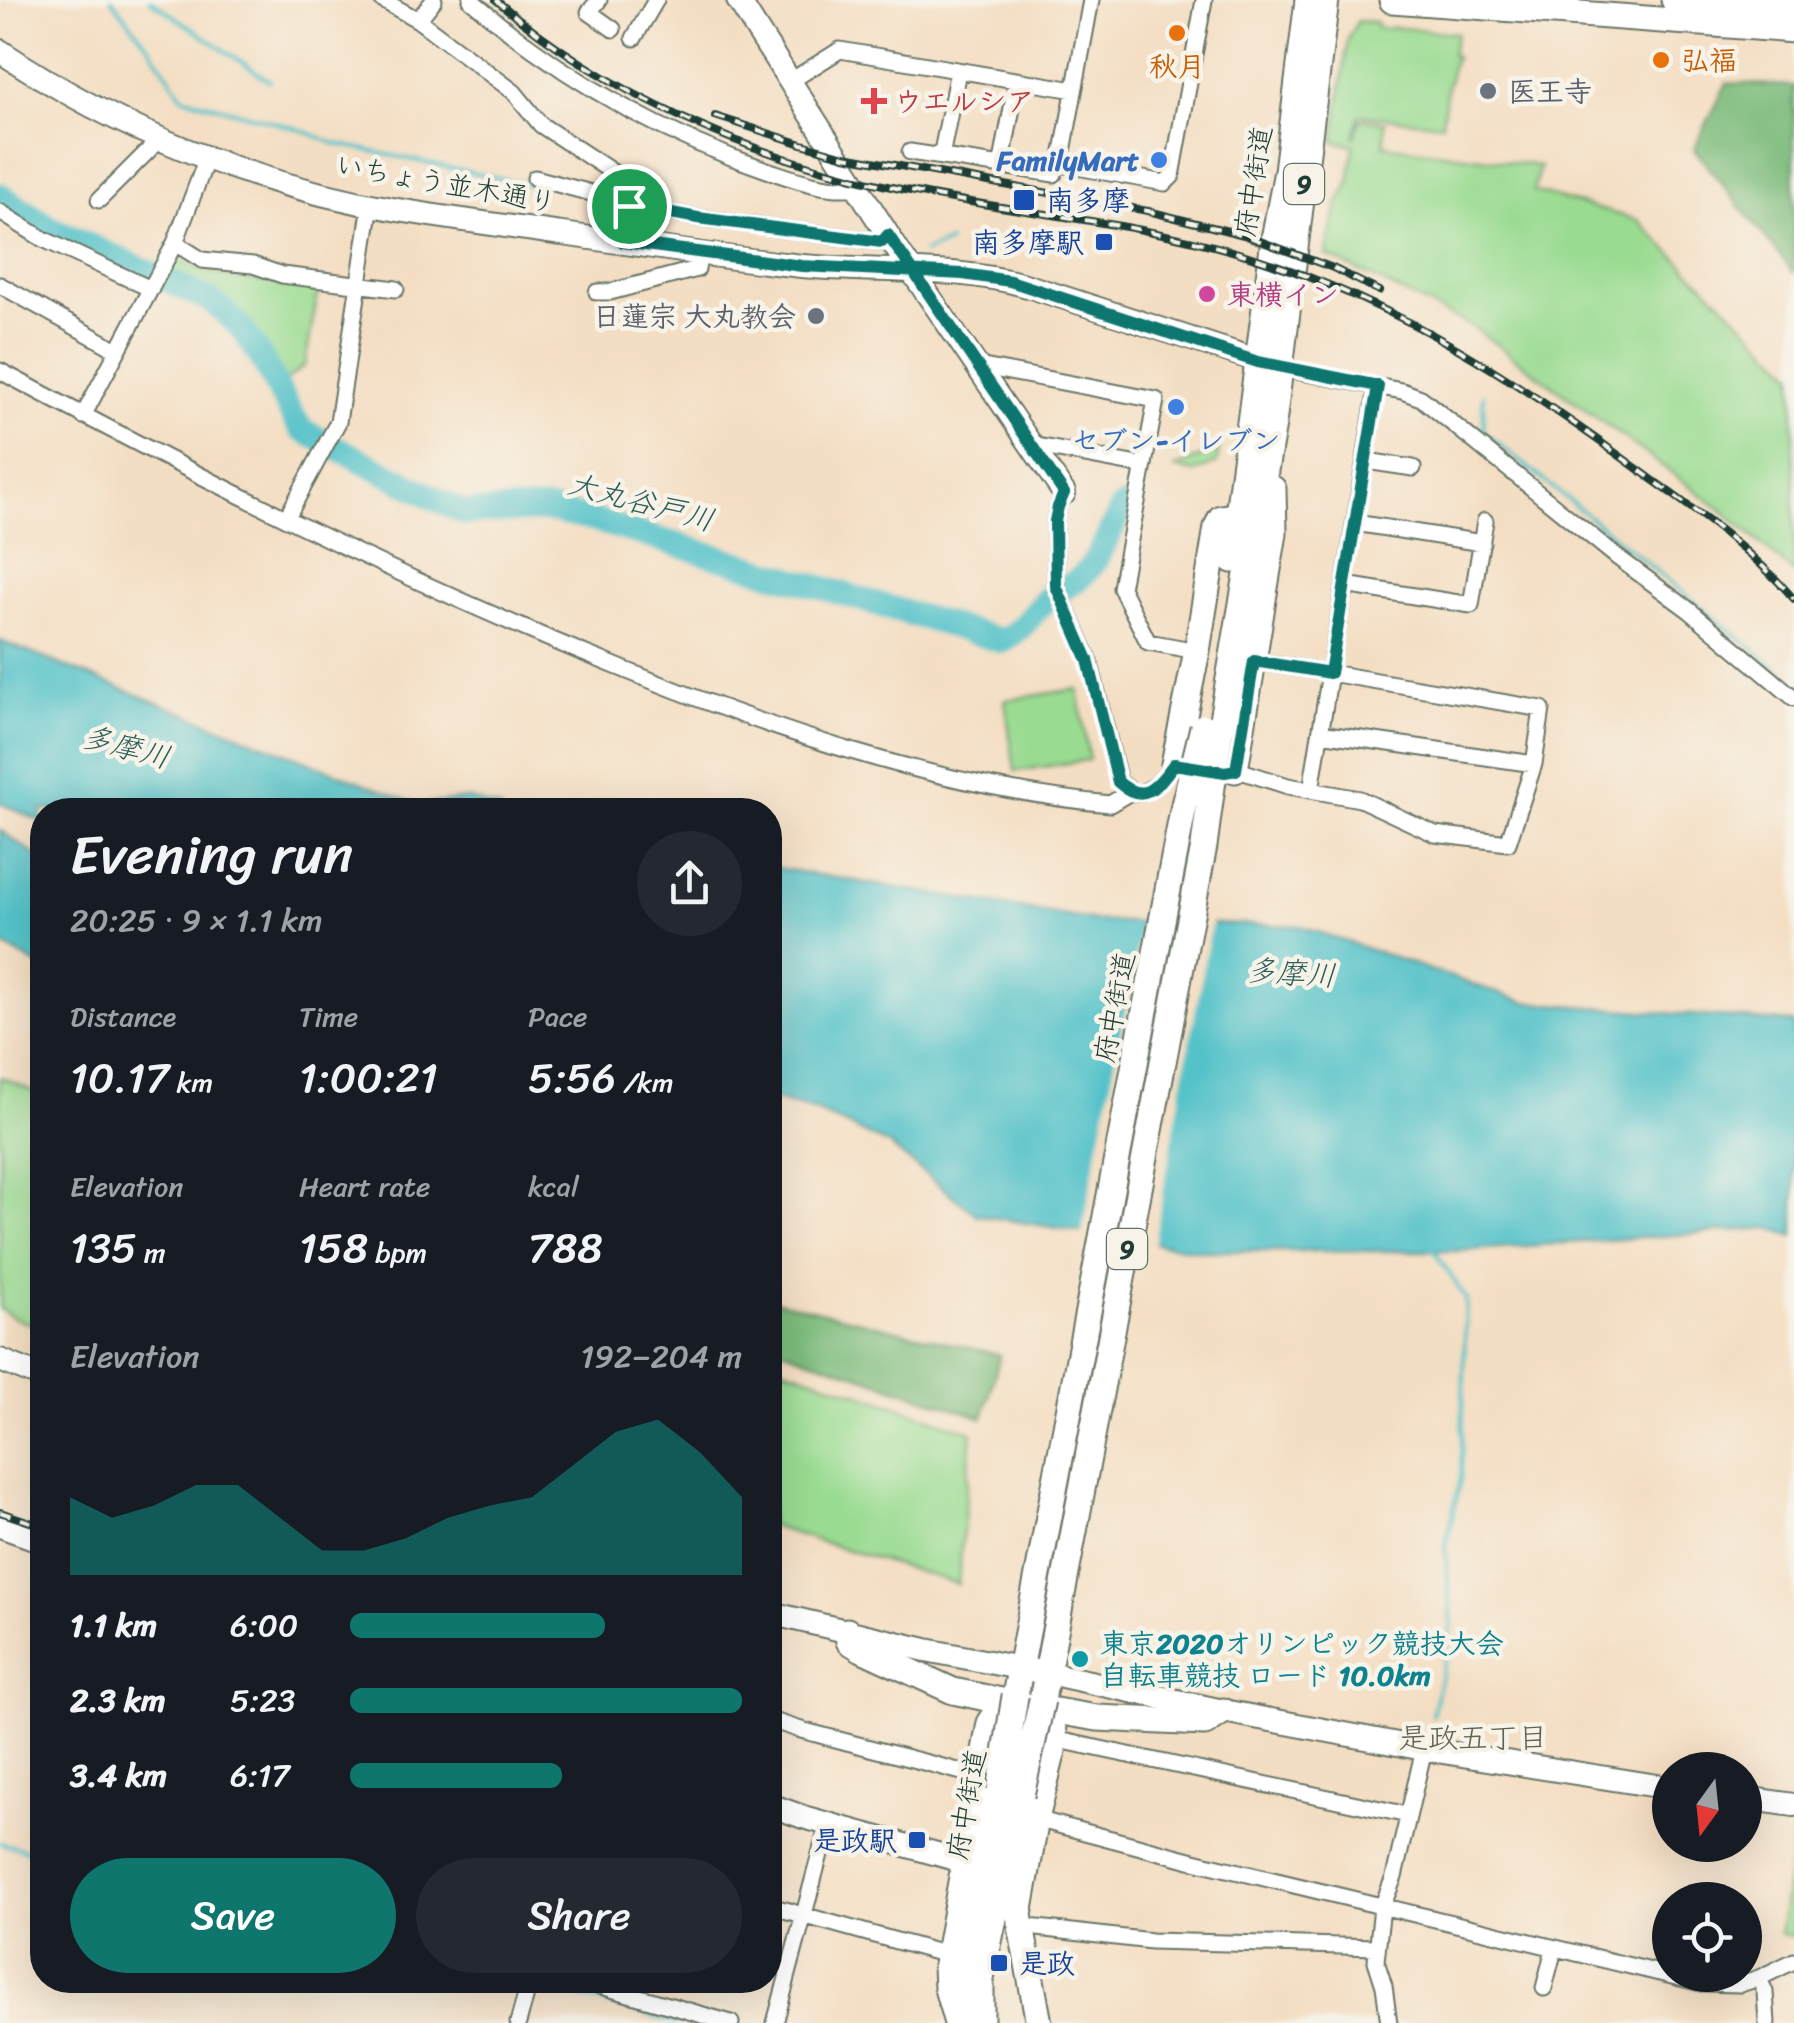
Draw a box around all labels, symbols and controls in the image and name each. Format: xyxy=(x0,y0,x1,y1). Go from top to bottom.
marker: 秋月 xyxy=(1166,22,1188,44)
place label: 弘福 xyxy=(1681,36,1737,85)
place label: 秋月 xyxy=(1149,42,1205,91)
marker: 弘福 xyxy=(1650,49,1672,71)
place label: 医王寺 xyxy=(1508,67,1592,116)
place label: ウエルシア xyxy=(894,77,1035,126)
marker: 医王寺 xyxy=(1477,80,1499,102)
marker: ウエルシア xyxy=(863,90,885,112)
street label: 府中街道 xyxy=(1221,122,1286,240)
place label: FamilyMart xyxy=(995,136,1140,185)
street label: いちょう並木通り xyxy=(331,140,560,227)
marker: FamilyMart xyxy=(1148,149,1170,171)
pin xyxy=(587,164,672,249)
road number: 9 xyxy=(1284,164,1324,204)
place label: 南多摩 xyxy=(1046,176,1130,225)
icon: arrive xyxy=(602,179,657,234)
marker: 南多摩 xyxy=(1011,187,1037,213)
place label: 南多摩駅 xyxy=(972,218,1084,267)
marker: 南多摩駅 xyxy=(1093,231,1115,253)
place label: 東横イン xyxy=(1227,270,1339,319)
marker: 東横イン xyxy=(1196,283,1218,305)
place label: 日蓮宗 大丸教会 xyxy=(593,292,796,341)
marker: 日蓮宗 大丸教会 xyxy=(805,305,827,327)
marker: セブン-イレブン xyxy=(1165,396,1187,418)
place label: セブン-イレブン xyxy=(1072,416,1281,465)
water label: 大丸谷戸川 xyxy=(562,457,720,547)
water label: 多摩川 xyxy=(76,709,176,785)
text: Evening run xyxy=(70,806,353,903)
button: share xyxy=(637,831,742,936)
text: 20:25 · 9 × 1.1 km xyxy=(70,892,323,949)
water label: 多摩川 xyxy=(1244,943,1338,1003)
street label: 府中街道 xyxy=(1080,947,1149,1067)
text: Distance xyxy=(70,992,176,1041)
text: Time xyxy=(299,992,358,1041)
text: Pace xyxy=(528,992,587,1041)
text: 10.17 xyxy=(70,1041,169,1115)
text: 1:00:21 xyxy=(299,1041,438,1115)
text: 5:56 xyxy=(528,1041,616,1115)
text: km xyxy=(169,1058,213,1107)
text: /km xyxy=(616,1058,673,1107)
text: Elevation xyxy=(70,1162,183,1211)
text: Heart rate xyxy=(299,1162,430,1211)
text: kcal xyxy=(528,1162,579,1211)
text: 135 xyxy=(70,1211,137,1285)
text: 158 xyxy=(299,1211,368,1285)
text: 788 xyxy=(528,1211,603,1285)
text: m xyxy=(137,1228,166,1277)
text: bpm xyxy=(368,1228,427,1277)
road number: 9 xyxy=(1107,1229,1147,1269)
text: Elevation xyxy=(70,1328,200,1385)
text: 192–204 m xyxy=(580,1328,742,1385)
text: 1.1 km xyxy=(70,1597,157,1654)
text: 6:00 xyxy=(230,1597,298,1654)
place label: 東京2020オリンピック競技大会 自転車競技 ロード 10.0km xyxy=(1100,1619,1504,1700)
marker: 東京2020オリンピック競技大会 自転車競技 ロード 10.0km xyxy=(1069,1648,1091,1670)
text: 2.3 km xyxy=(70,1672,166,1729)
text: 5:23 xyxy=(230,1672,295,1729)
district label: 是政五丁目 xyxy=(1398,1711,1548,1765)
street label: 府中街道 xyxy=(933,1745,1000,1863)
text: 3.4 km xyxy=(70,1747,167,1804)
text: 6:17 xyxy=(230,1747,290,1804)
north arrow xyxy=(1652,1752,1762,1862)
map controls xyxy=(1652,1752,1762,1992)
place label: 是政駅 xyxy=(813,1816,897,1865)
marker: 是政駅 xyxy=(906,1829,928,1851)
button: Save xyxy=(70,1858,396,1973)
button: Share xyxy=(416,1858,742,1973)
button: locate xyxy=(1652,1882,1762,1992)
place label: 是政 xyxy=(1019,1939,1075,1988)
marker: 是政 xyxy=(988,1952,1010,1974)

